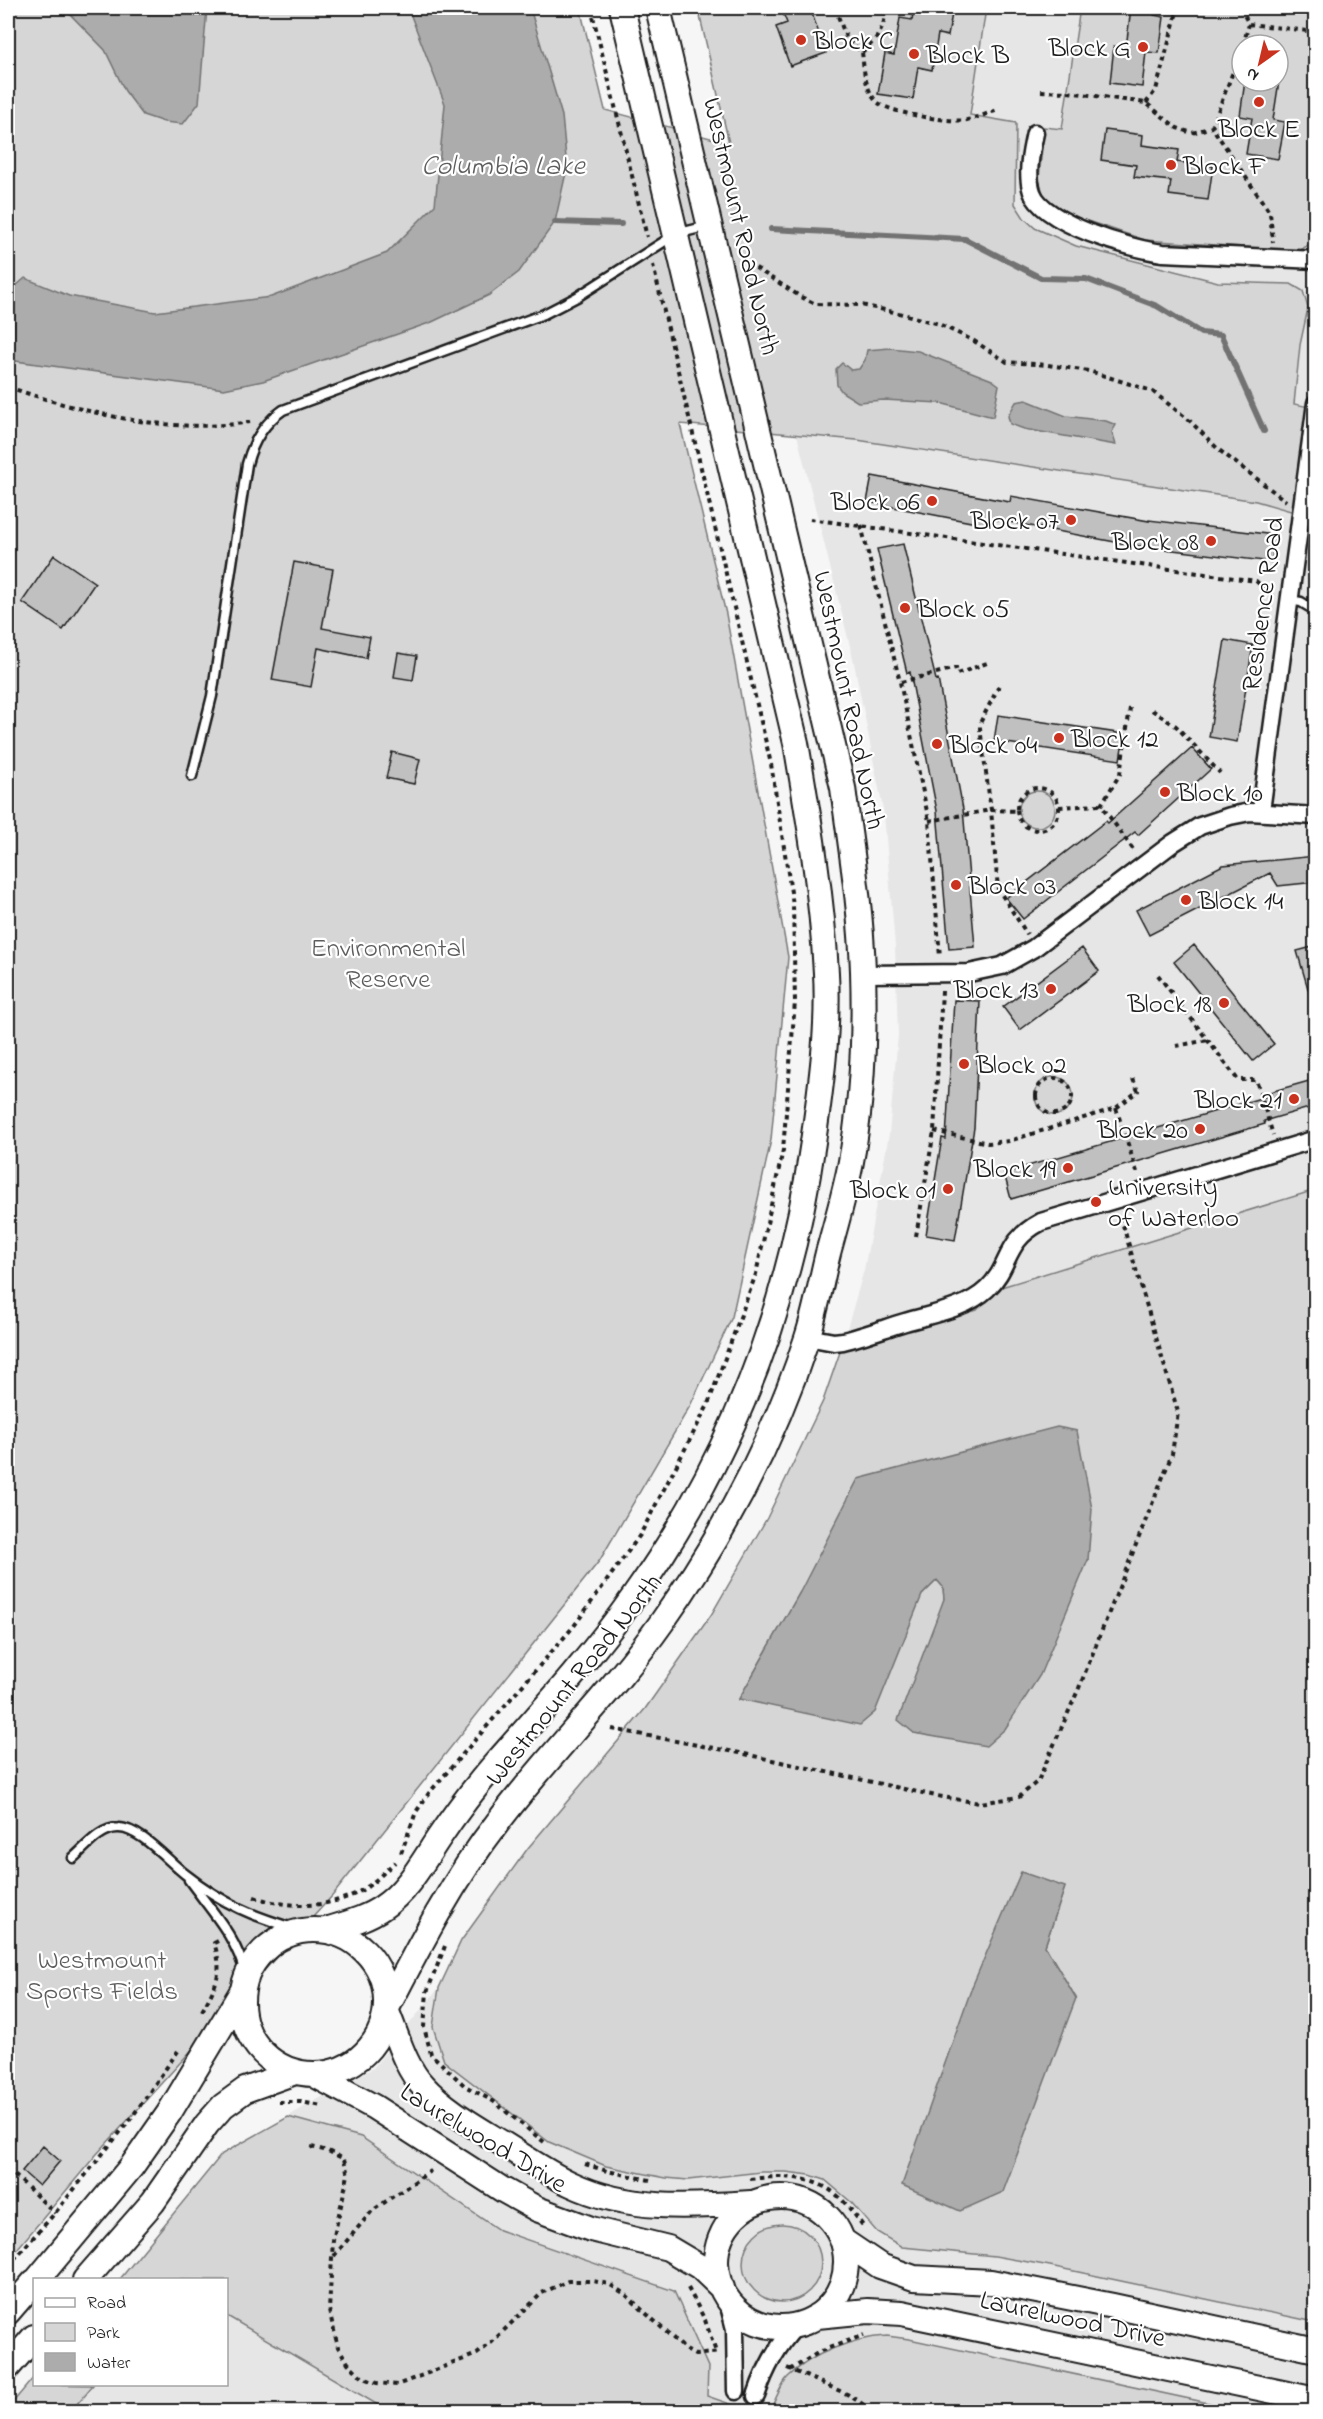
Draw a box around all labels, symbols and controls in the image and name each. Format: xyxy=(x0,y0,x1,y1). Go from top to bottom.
place label: Block C xyxy=(812,23,894,62)
place label: Block G xyxy=(1047,30,1131,69)
marker: Block C xyxy=(794,33,808,47)
north arrow xyxy=(1230,33,1290,93)
place label: Block B xyxy=(925,37,1010,76)
marker: Block G xyxy=(1136,40,1150,54)
marker: Block B xyxy=(907,47,921,61)
text: N xyxy=(1241,61,1264,87)
street label: Westmount Road North xyxy=(691,94,788,359)
marker: Block E xyxy=(1252,95,1266,109)
place label: Block E xyxy=(1217,111,1300,150)
water label: Columbia Lake xyxy=(421,147,586,188)
place label: Block F xyxy=(1182,148,1266,187)
marker: Block F xyxy=(1164,158,1178,172)
place label: Block 06 xyxy=(830,484,920,523)
marker: Block 06 xyxy=(925,494,939,508)
place label: Block 07 xyxy=(970,503,1059,542)
marker: Block 07 xyxy=(1064,513,1078,527)
street label: Residence Road xyxy=(1233,515,1296,694)
place label: Block 08 xyxy=(1111,524,1199,563)
marker: Block 08 xyxy=(1204,534,1218,548)
street label: Westmount Road North xyxy=(801,568,894,833)
place label: Block 05 xyxy=(916,591,1010,630)
marker: Block 05 xyxy=(898,601,912,615)
place label: Block 12 xyxy=(1070,721,1159,760)
place label: Block 04 xyxy=(948,727,1037,766)
marker: Block 12 xyxy=(1052,731,1066,745)
marker: Block 04 xyxy=(930,737,944,751)
place label: Block 10 xyxy=(1176,775,1263,814)
marker: Block 10 xyxy=(1158,785,1172,799)
place label: Block 03 xyxy=(967,868,1057,907)
marker: Block 03 xyxy=(949,878,963,892)
place label: Block 14 xyxy=(1197,883,1283,922)
marker: Block 14 xyxy=(1179,893,1193,907)
park label: Environmental Reserve xyxy=(310,930,466,1000)
place label: Block 13 xyxy=(953,972,1039,1011)
marker: Block 13 xyxy=(1044,982,1058,996)
place label: Block 18 xyxy=(1127,986,1212,1025)
marker: Block 18 xyxy=(1217,996,1231,1010)
place label: Block 02 xyxy=(975,1047,1067,1086)
marker: Block 02 xyxy=(957,1057,971,1071)
place label: Block 21 xyxy=(1193,1082,1282,1121)
marker: Block 21 xyxy=(1287,1092,1301,1106)
place label: Block 20 xyxy=(1096,1112,1188,1151)
marker: Block 20 xyxy=(1193,1122,1207,1136)
place label: Block 19 xyxy=(973,1151,1056,1190)
marker: Block 19 xyxy=(1061,1161,1075,1175)
place label: University of Waterloo xyxy=(1108,1169,1239,1239)
place label: Block 01 xyxy=(849,1172,936,1211)
marker: Block 01 xyxy=(941,1182,955,1196)
marker: University of Waterloo xyxy=(1089,1195,1103,1209)
street label: Westmount Road North xyxy=(477,1566,673,1795)
park label: Westmount Sports Fields xyxy=(26,1942,178,2012)
street label: Laurelwood Drive xyxy=(392,2074,574,2205)
legend xyxy=(33,2278,228,2386)
street label: Laurelwood Drive xyxy=(976,2282,1170,2359)
text: Road xyxy=(87,2291,126,2317)
text: Park xyxy=(87,2321,120,2347)
text: Water xyxy=(87,2351,131,2377)

